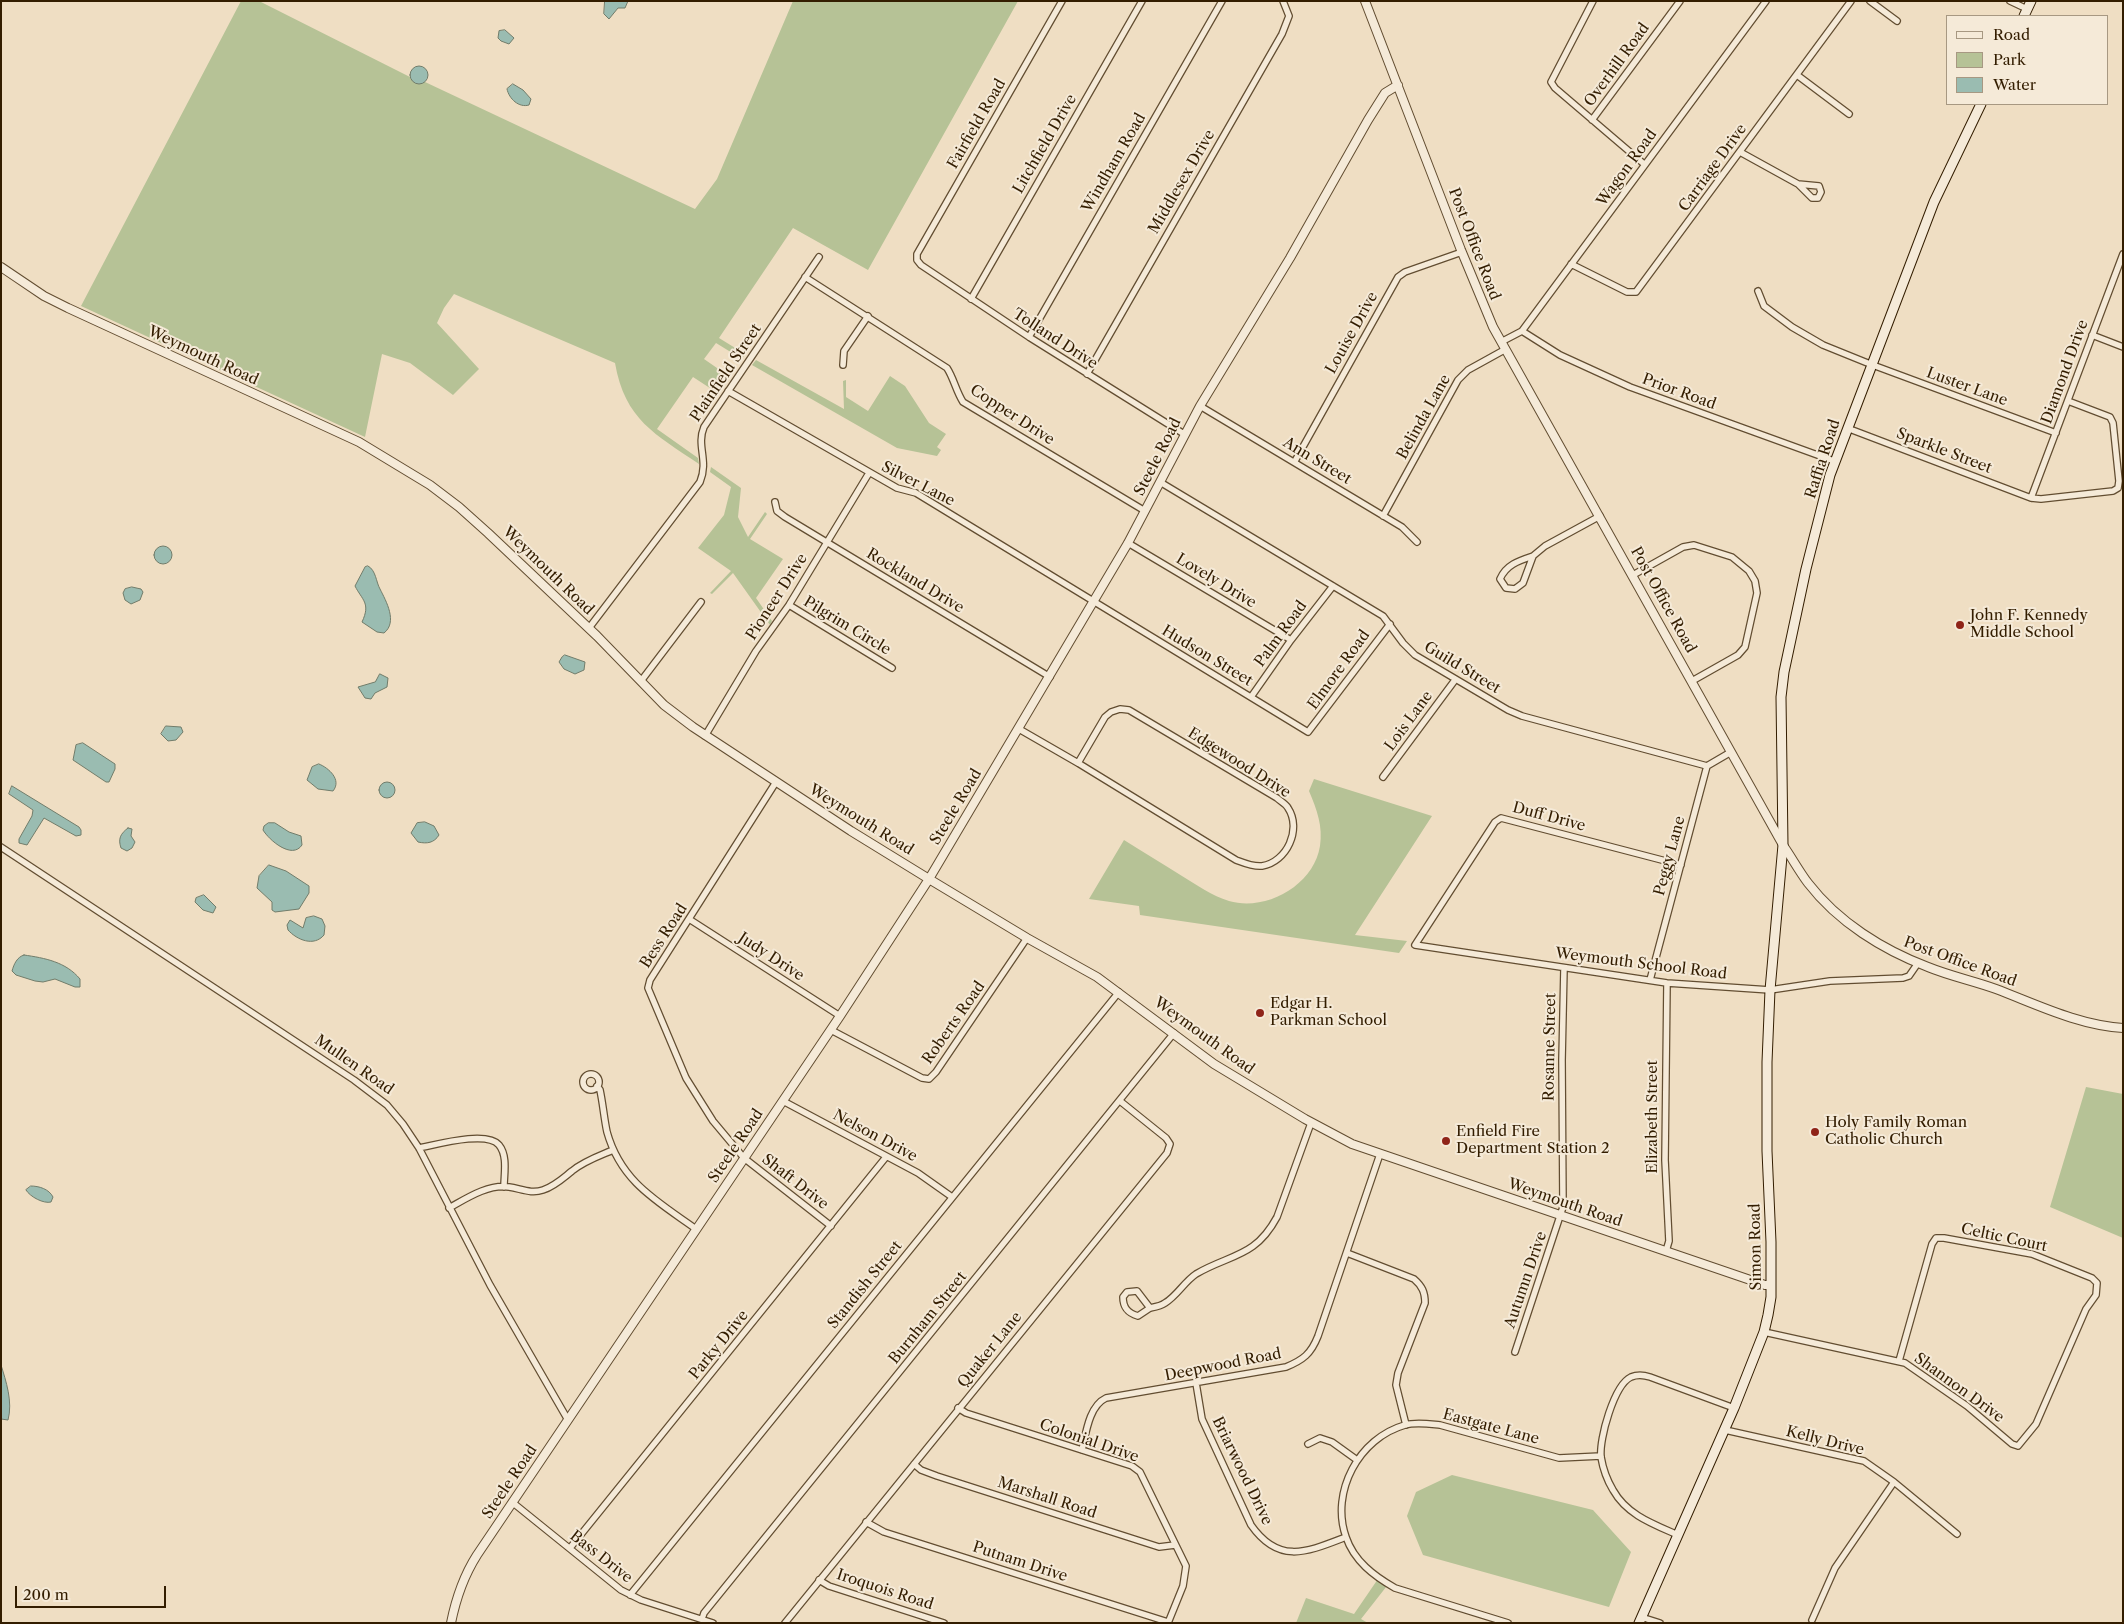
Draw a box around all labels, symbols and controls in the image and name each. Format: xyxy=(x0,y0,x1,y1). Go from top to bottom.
legend xyxy=(1946,15,2109,105)
street label: Overhill Road xyxy=(1581,20,1653,110)
text: Road xyxy=(1993,25,2030,44)
text: Park xyxy=(1993,50,2026,69)
text: Water xyxy=(1993,75,2036,94)
street label: Fairfield Road xyxy=(944,76,1010,172)
street label: Litchfield Drive xyxy=(1009,91,1081,197)
street label: Windham Road xyxy=(1078,110,1150,216)
street label: Carriage Drive xyxy=(1675,121,1751,215)
street label: Wagon Road xyxy=(1593,126,1661,210)
street label: Middlesex Drive xyxy=(1145,127,1219,237)
street label: Post Office Road xyxy=(1444,185,1504,303)
street label: Louise Drive xyxy=(1322,289,1382,377)
street label: Tolland Drive xyxy=(1009,305,1101,373)
street label: Diamond Drive xyxy=(2038,318,2092,426)
street label: Plainfield Street xyxy=(687,321,765,425)
street label: Weymouth Road xyxy=(145,323,261,389)
street label: Luster Lane xyxy=(1924,364,2010,410)
street label: Prior Road xyxy=(1640,370,1718,414)
street label: Belinda Lane xyxy=(1393,372,1455,462)
street label: Copper Drive xyxy=(966,381,1058,449)
street label: Steele Road xyxy=(1131,415,1185,499)
street label: Raffia Road xyxy=(1802,417,1844,501)
street label: Sparkle Street xyxy=(1894,425,1994,477)
street label: Ann Street xyxy=(1280,434,1354,488)
street label: Silver Lane xyxy=(878,458,958,510)
street label: Weymouth Road xyxy=(499,523,597,619)
street label: Post Office Road xyxy=(1626,544,1700,656)
street label: Rockland Drive xyxy=(863,545,967,617)
street label: Lovely Drive xyxy=(1173,550,1259,612)
street label: Pioneer Drive xyxy=(742,551,812,643)
street label: Pilgrim Circle xyxy=(800,593,894,659)
street label: Palm Road xyxy=(1251,598,1311,670)
place label: John F. Kennedy Middle School xyxy=(1970,607,2088,642)
marker: John F. Kennedy Middle School xyxy=(1954,619,1966,631)
street label: Hudson Street xyxy=(1158,622,1256,690)
street label: Elmore Road xyxy=(1304,627,1374,713)
street label: Guild Street xyxy=(1421,638,1503,698)
street label: Lois Lane xyxy=(1381,688,1437,754)
street label: Edgewood Drive xyxy=(1184,724,1294,802)
street label: Steele Road xyxy=(926,766,986,848)
street label: Weymouth Road xyxy=(805,781,917,859)
street label: Duff Drive xyxy=(1511,799,1587,835)
street label: Peggy Lane xyxy=(1651,814,1689,898)
street label: Bess Road xyxy=(637,900,691,972)
street label: Judy Drive xyxy=(735,929,807,985)
street label: Post Office Road xyxy=(1901,933,2019,991)
street label: Weymouth School Road xyxy=(1554,945,1728,983)
street label: Roberts Road xyxy=(919,978,989,1068)
street label: Rosanne Street xyxy=(1540,993,1560,1101)
street label: Weymouth Road xyxy=(1150,994,1258,1078)
place label: Edgar H. Parkman School xyxy=(1270,995,1387,1030)
marker: Edgar H. Parkman School xyxy=(1254,1007,1266,1019)
street label: Mullen Road xyxy=(311,1031,397,1099)
street label: Elizabeth Street xyxy=(1644,1060,1662,1174)
street label: Steele Road xyxy=(705,1106,767,1186)
street label: Nelson Drive xyxy=(830,1106,920,1166)
place label: Holy Family Roman Catholic Church xyxy=(1825,1114,1967,1149)
place label: Enfield Fire Department Station 2 xyxy=(1456,1123,1610,1158)
marker: Holy Family Roman Catholic Church xyxy=(1809,1126,1821,1138)
marker: Enfield Fire Department Station 2 xyxy=(1440,1135,1452,1147)
street label: Shaft Drive xyxy=(758,1150,832,1214)
street label: Weymouth Road xyxy=(1505,1175,1625,1231)
street label: Simon Road xyxy=(1746,1203,1766,1291)
street label: Celtic Court xyxy=(1959,1220,2049,1256)
street label: Autumn Drive xyxy=(1501,1229,1551,1331)
street label: Standish Street xyxy=(824,1237,906,1333)
street label: Burnham Street xyxy=(885,1268,971,1368)
street label: Parky Drive xyxy=(686,1307,752,1383)
street label: Quaker Lane xyxy=(954,1309,1026,1391)
street label: Deepwood Road xyxy=(1163,1345,1283,1385)
street label: Shannon Drive xyxy=(1911,1349,2007,1427)
street label: Eastgate Lane xyxy=(1441,1405,1541,1449)
street label: Briarwood Drive xyxy=(1208,1414,1276,1528)
street label: Colonial Drive xyxy=(1037,1416,1141,1466)
street label: Kelly Drive xyxy=(1784,1423,1866,1459)
street label: Steele Road xyxy=(479,1442,541,1522)
street label: Marshall Road xyxy=(995,1474,1099,1522)
street label: Bass Drive xyxy=(566,1527,636,1587)
street label: Putnam Drive xyxy=(970,1538,1070,1586)
street label: Iroquois Road xyxy=(834,1566,936,1614)
scale bar xyxy=(18,1576,169,1608)
text: 200 m xyxy=(23,1585,69,1604)

